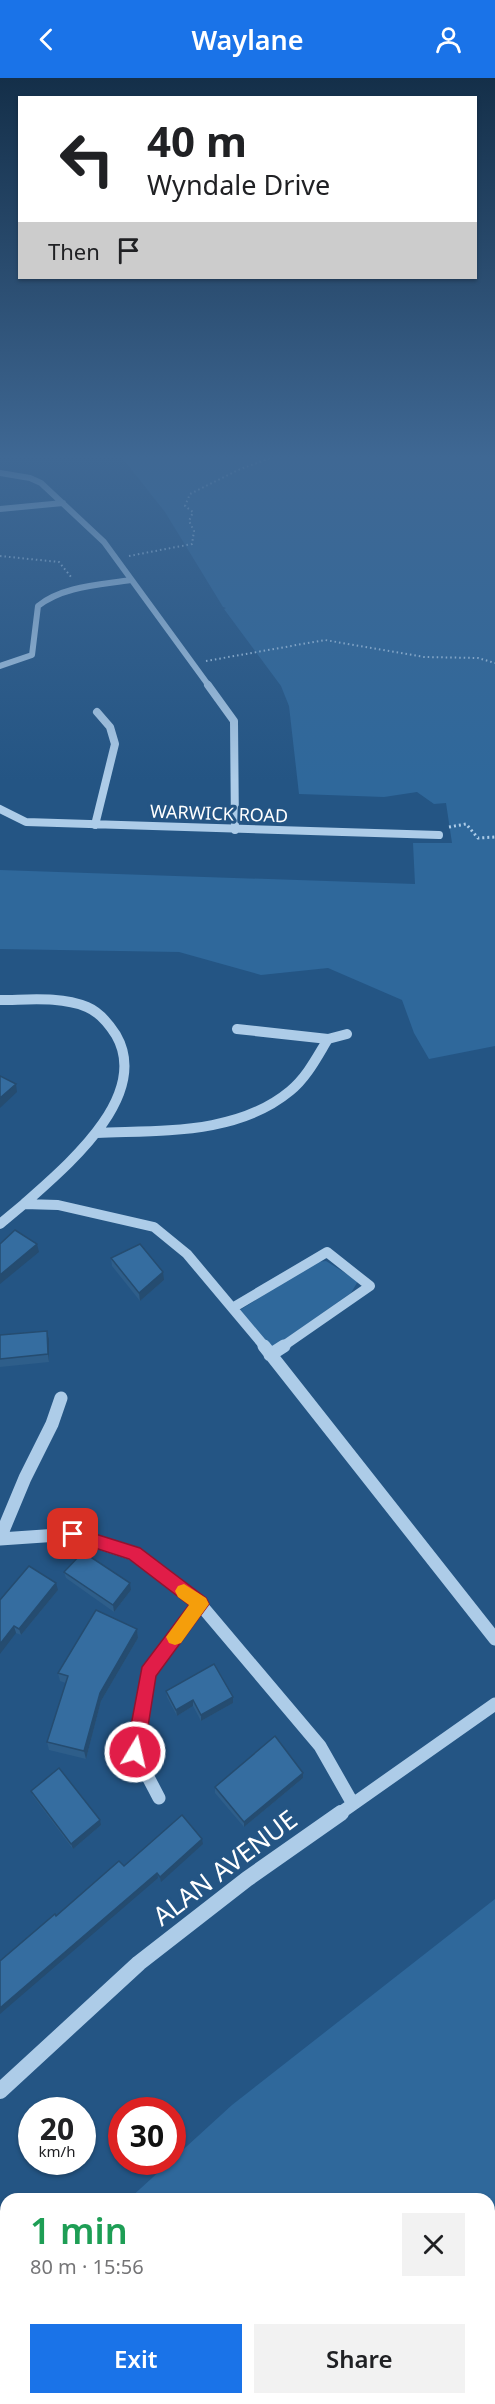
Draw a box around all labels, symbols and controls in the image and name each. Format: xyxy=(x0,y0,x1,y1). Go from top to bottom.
text: Waylane xyxy=(191,21,304,58)
icon: back xyxy=(30,23,63,56)
icon: person xyxy=(432,23,465,56)
text: 40 m xyxy=(147,112,247,169)
icon: left xyxy=(48,120,126,198)
text: Wyndale Drive xyxy=(147,166,330,203)
icon: arrive xyxy=(112,234,145,267)
text: Then xyxy=(48,236,100,266)
street label: WARWICK ROAD xyxy=(150,799,289,827)
pin xyxy=(47,1508,98,1559)
icon: arrive xyxy=(56,1517,89,1550)
position arrow xyxy=(103,1720,167,1784)
street label: ALAN AVENUE xyxy=(145,1801,304,1933)
speed limit sign: 30 xyxy=(108,2097,186,2175)
text: 20 xyxy=(40,2108,74,2149)
text: km/h xyxy=(39,2141,75,2161)
text: 1 min xyxy=(30,2206,128,2255)
button: close xyxy=(402,2213,465,2276)
text: 80 m · 15:56 xyxy=(30,2253,144,2280)
button: Exit xyxy=(30,2324,242,2393)
button: Share xyxy=(254,2324,465,2393)

